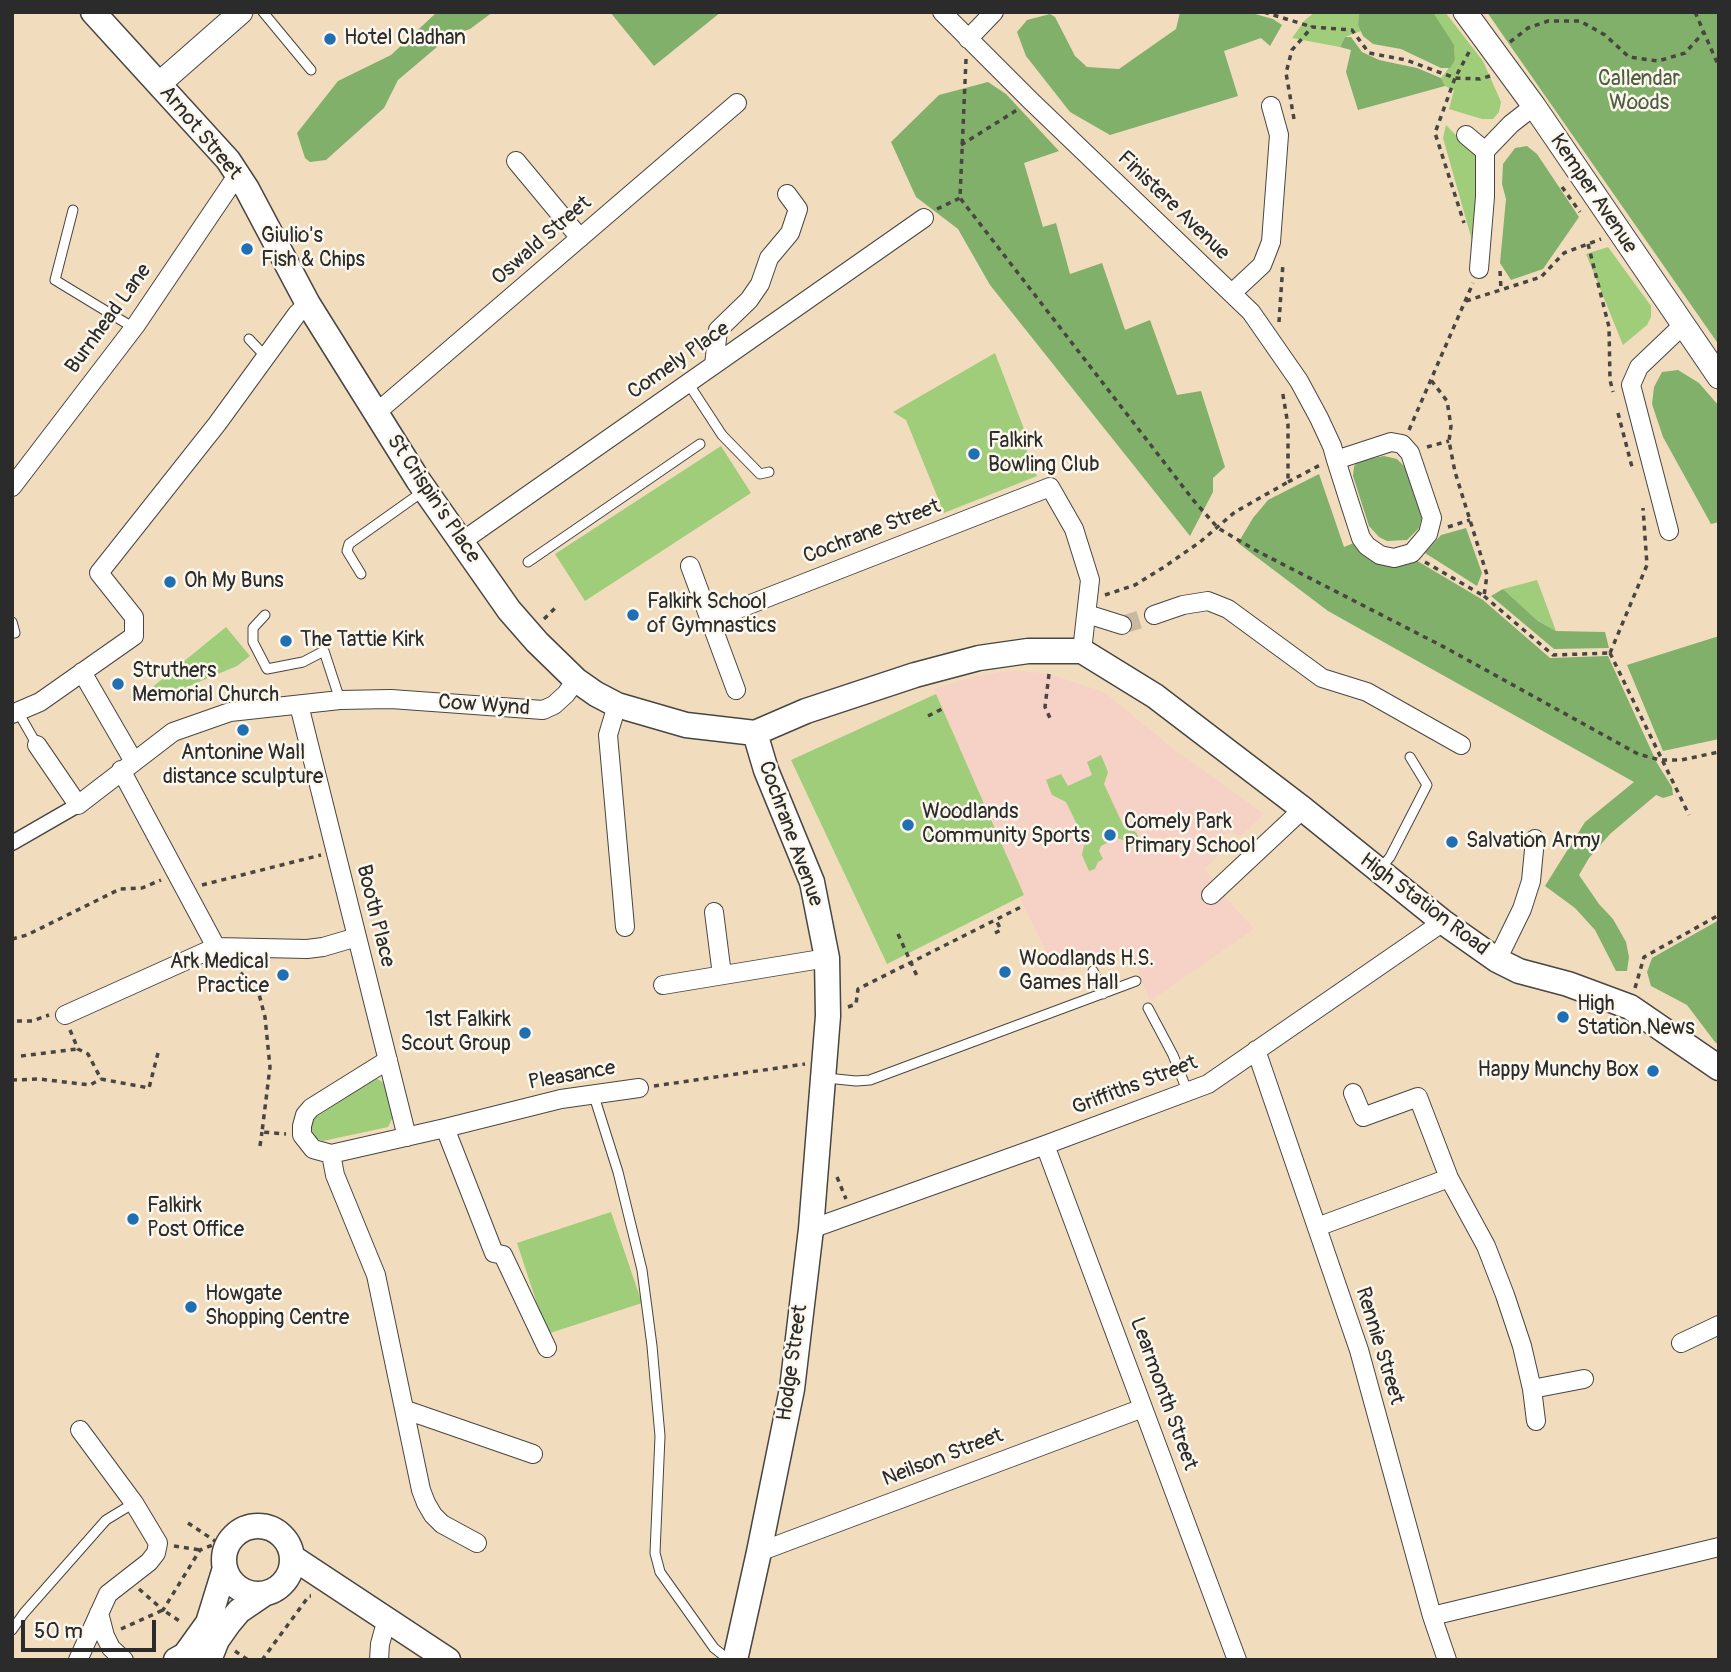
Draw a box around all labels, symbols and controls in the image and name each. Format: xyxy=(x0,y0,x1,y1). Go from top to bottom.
place label: Hotel Cladhan xyxy=(344,26,466,52)
marker: Hotel Cladhan xyxy=(322,31,338,47)
park label: Callendar Woods xyxy=(1598,67,1680,117)
street label: Arnot Street xyxy=(153,81,247,185)
street label: Kemper Avenue xyxy=(1544,130,1642,258)
street label: Finistere Avenue xyxy=(1112,146,1234,266)
street label: Oswald Street xyxy=(487,191,597,291)
place label: Giulio's Fish & Chips xyxy=(261,224,365,274)
marker: Giulio's Fish & Chips xyxy=(239,241,255,257)
street label: Burnhead Lane xyxy=(61,259,157,379)
street label: Comely Place xyxy=(623,317,735,405)
place label: Falkirk Bowling Club xyxy=(988,429,1099,479)
street label: St Crispin's Place xyxy=(381,430,485,568)
marker: Falkirk Bowling Club xyxy=(966,446,982,462)
street label: Cochrane Street xyxy=(800,494,944,570)
place label: Oh My Buns xyxy=(184,569,284,595)
marker: Oh My Buns xyxy=(162,574,178,590)
place label: Falkirk School of Gymnastics xyxy=(647,590,776,640)
marker: Falkirk School of Gymnastics xyxy=(625,607,641,623)
place label: The Tattie Kirk xyxy=(300,628,424,654)
marker: The Tattie Kirk xyxy=(278,633,294,649)
place label: Struthers Memorial Church xyxy=(132,659,279,709)
marker: Struthers Memorial Church xyxy=(110,676,126,692)
street label: Cow Wynd xyxy=(437,690,531,722)
marker: Antonine Wall distance sculpture xyxy=(235,722,251,738)
place label: Antonine Wall distance sculpture xyxy=(163,741,323,791)
street label: Cochrane Avenue xyxy=(752,758,828,910)
place label: Woodlands Community Sports xyxy=(922,800,1090,850)
place label: Comely Park Primary School xyxy=(1124,810,1256,860)
marker: Woodlands Community Sports xyxy=(900,817,916,833)
marker: Comely Park Primary School xyxy=(1102,827,1118,843)
place label: Salvation Army xyxy=(1466,829,1600,855)
marker: Salvation Army xyxy=(1444,834,1460,850)
street label: High Station Road xyxy=(1354,848,1494,962)
street label: Booth Place xyxy=(350,862,400,970)
place label: Woodlands H.S. Games Hall xyxy=(1019,947,1154,997)
place label: Ark Medical Practice xyxy=(170,950,269,1000)
marker: Woodlands H.S. Games Hall xyxy=(997,964,1013,980)
marker: Ark Medical Practice xyxy=(275,967,291,983)
place label: High Station News xyxy=(1577,992,1695,1042)
place label: 1st Falkirk Scout Group xyxy=(400,1008,511,1058)
marker: High Station News xyxy=(1555,1009,1571,1025)
marker: 1st Falkirk Scout Group xyxy=(517,1025,533,1041)
street label: Griffiths Street xyxy=(1069,1051,1201,1121)
street label: Pleasance xyxy=(526,1056,618,1096)
place label: Happy Munchy Box xyxy=(1478,1058,1639,1084)
marker: Happy Munchy Box xyxy=(1645,1063,1661,1079)
place label: Falkirk Post Office xyxy=(147,1194,244,1244)
marker: Falkirk Post Office xyxy=(125,1211,141,1227)
place label: Howgate Shopping Centre xyxy=(205,1282,349,1332)
street label: Rennie Street xyxy=(1349,1284,1409,1408)
marker: Howgate Shopping Centre xyxy=(183,1299,199,1315)
street label: Hodge Street xyxy=(772,1303,814,1423)
street label: Learmonth Street xyxy=(1124,1314,1202,1474)
street label: Neilson Street xyxy=(879,1423,1007,1493)
scale bar xyxy=(24,1606,159,1650)
text: 50 m xyxy=(34,1618,83,1645)

